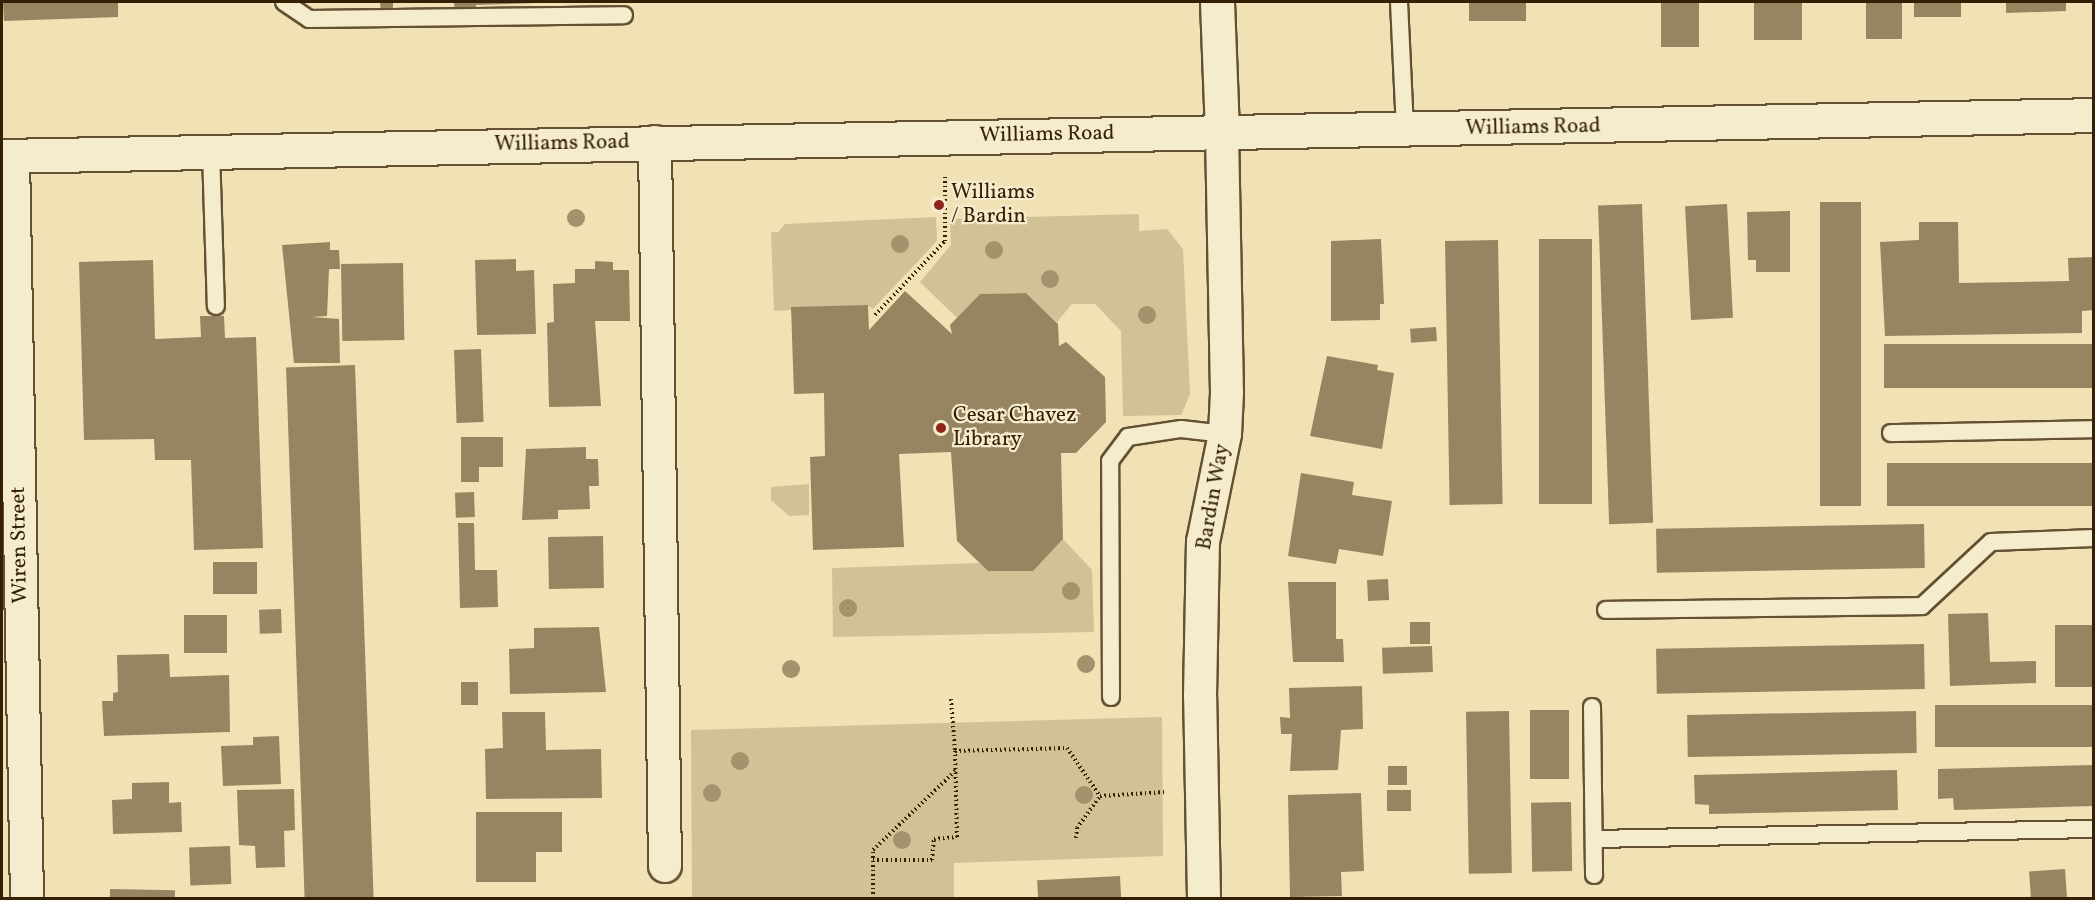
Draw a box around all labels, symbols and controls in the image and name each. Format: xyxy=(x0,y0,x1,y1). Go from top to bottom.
street label: Williams Road xyxy=(1465,114,1601,142)
street label: Williams Road xyxy=(979,121,1115,149)
street label: Williams Road xyxy=(494,130,630,158)
place label: Williams / Bardin xyxy=(951,180,1035,230)
marker: Williams / Bardin xyxy=(932,198,946,212)
place label: Cesar Chavez Library xyxy=(953,403,1077,453)
marker: Cesar Chavez Library xyxy=(934,421,948,435)
street label: Bardin Way xyxy=(1192,442,1236,552)
street label: Wiren Street xyxy=(6,486,34,604)

